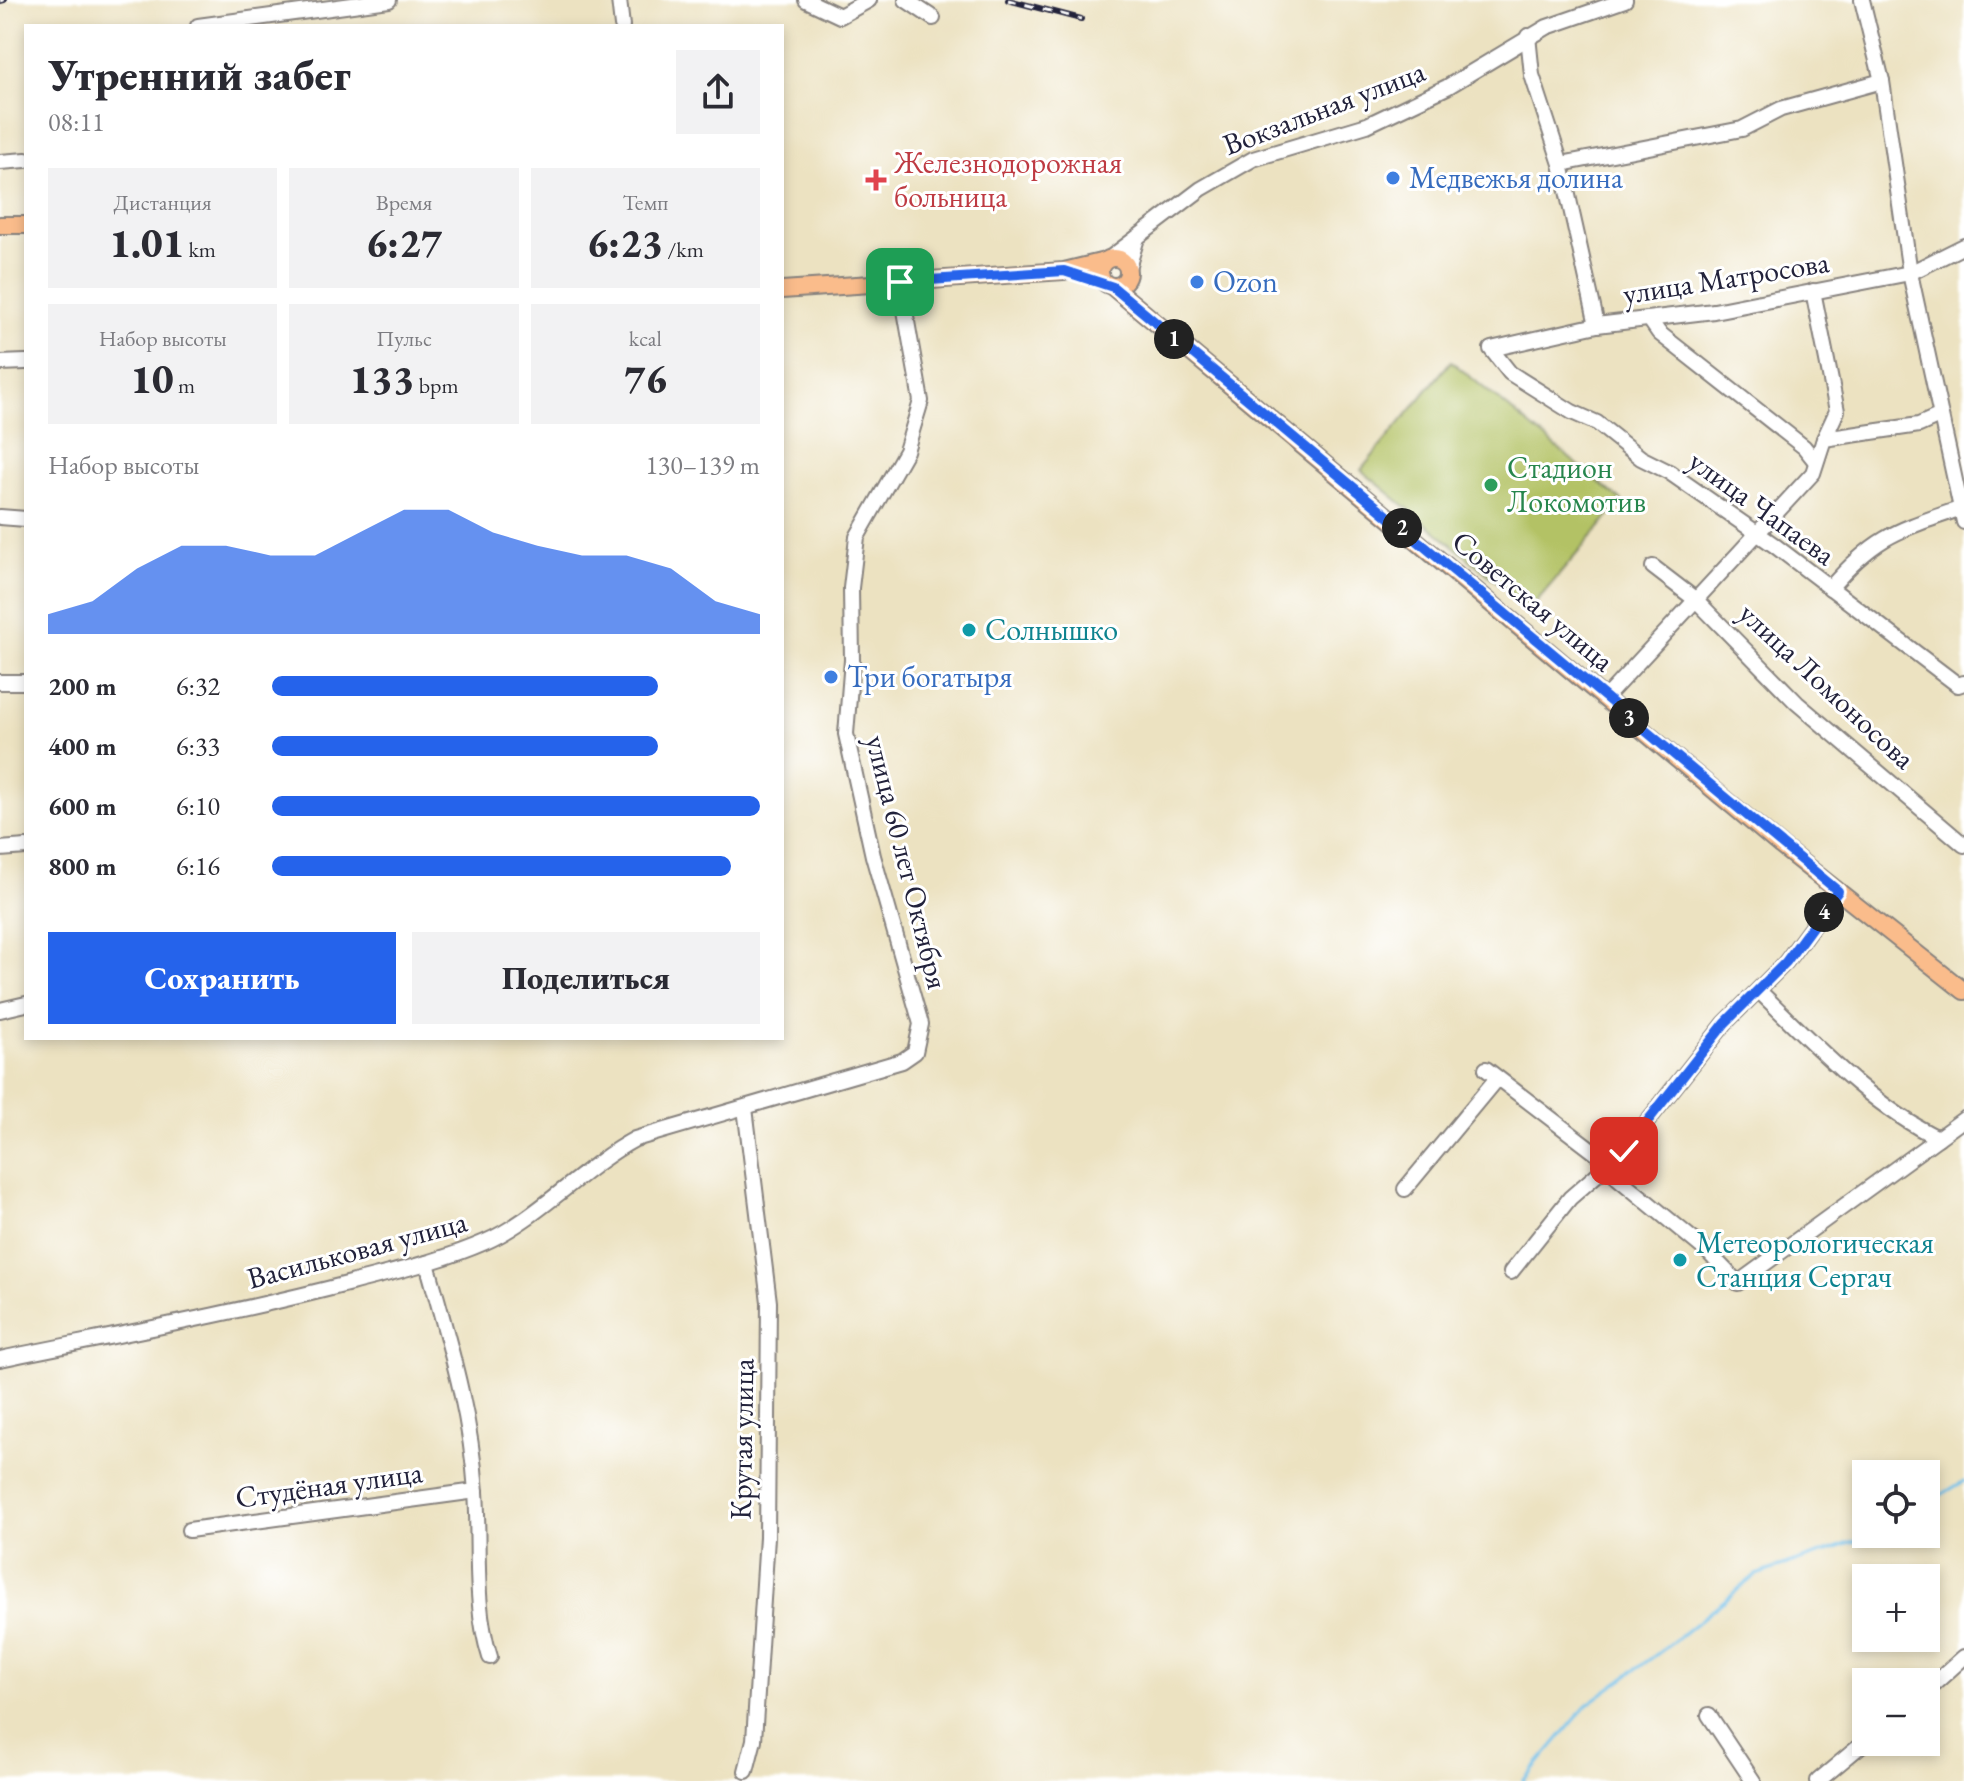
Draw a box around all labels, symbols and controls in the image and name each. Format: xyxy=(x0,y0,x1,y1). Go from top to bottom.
text: Утренний забег xyxy=(48,46,351,103)
button: share xyxy=(676,50,760,134)
street label: Вокзальная улица xyxy=(1217,51,1430,164)
text: 08:11 xyxy=(48,105,104,139)
place label: Железнодорожная больница xyxy=(893,143,1122,216)
place label: Медвежья долина xyxy=(1409,158,1623,197)
marker: Железнодорожная больница xyxy=(865,169,887,191)
marker: Медвежья долина xyxy=(1384,169,1402,187)
text: Дистанция xyxy=(114,188,212,217)
text: Время xyxy=(376,188,432,217)
text: Темп xyxy=(622,188,668,217)
text: 1.01 xyxy=(109,217,184,269)
text: 6:27 xyxy=(366,217,442,269)
text: 6:23 xyxy=(587,217,663,269)
text: km xyxy=(184,235,216,264)
text: /km xyxy=(663,235,704,264)
street label: улица Матросова xyxy=(1620,242,1832,313)
pin xyxy=(866,248,934,316)
icon: arrive xyxy=(878,260,922,304)
place label: Ozon xyxy=(1213,262,1278,301)
marker: Ozon xyxy=(1188,273,1206,291)
pin: 1 xyxy=(1154,319,1194,359)
text: Набор высоты xyxy=(99,324,227,353)
text: Пульс xyxy=(376,324,432,353)
text: kcal xyxy=(629,324,662,353)
text: 1 xyxy=(1168,324,1180,353)
text: 10 xyxy=(130,353,174,405)
text: 133 xyxy=(349,353,414,405)
text: 76 xyxy=(624,353,667,405)
text: m xyxy=(174,371,195,400)
text: bpm xyxy=(414,371,459,400)
street label: улица Чапаева xyxy=(1681,441,1843,574)
text: Набор высоты xyxy=(48,448,199,482)
text: 130–139 m xyxy=(645,448,760,482)
place label: Стадион Локомотив xyxy=(1507,448,1646,521)
marker: Стадион Локомотив xyxy=(1482,476,1500,494)
pin: 2 xyxy=(1382,508,1422,548)
text: 2 xyxy=(1396,513,1408,542)
street label: Советская улица xyxy=(1444,521,1622,680)
street label: улица Ломоносова xyxy=(1731,594,1924,777)
place label: Солнышко xyxy=(985,610,1118,649)
marker: Солнышко xyxy=(960,621,978,639)
place label: Три богатыря xyxy=(847,657,1012,696)
marker: Три богатыря xyxy=(822,668,840,686)
text: 200 m xyxy=(48,669,116,703)
text: 6:32 xyxy=(176,669,220,703)
pin: 3 xyxy=(1609,698,1649,738)
text: 3 xyxy=(1623,703,1635,732)
text: 400 m xyxy=(48,729,116,763)
text: 6:33 xyxy=(176,729,220,763)
street label: улица 60 лет Октября xyxy=(857,731,958,993)
text: 600 m xyxy=(48,789,116,823)
text: 6:10 xyxy=(176,789,220,823)
text: 800 m xyxy=(48,849,116,883)
text: 6:16 xyxy=(176,849,220,883)
pin: 4 xyxy=(1804,892,1844,932)
text: 4 xyxy=(1818,897,1830,926)
button: Сохранить xyxy=(48,932,396,1024)
button: Поделиться xyxy=(412,932,760,1024)
pin xyxy=(1590,1117,1658,1185)
icon: check xyxy=(1602,1129,1646,1173)
street label: Васильковая улица xyxy=(243,1201,471,1298)
place label: Метеорологическая Станция Сергач xyxy=(1696,1223,1934,1296)
marker: Метеорологическая Станция Сергач xyxy=(1671,1251,1689,1269)
street label: Крутая улица xyxy=(721,1358,762,1520)
street label: Студёная улица xyxy=(233,1452,425,1517)
map controls xyxy=(1852,1460,1940,1756)
button: locate xyxy=(1852,1460,1940,1548)
button: + xyxy=(1852,1564,1940,1652)
button: − xyxy=(1852,1668,1940,1756)

